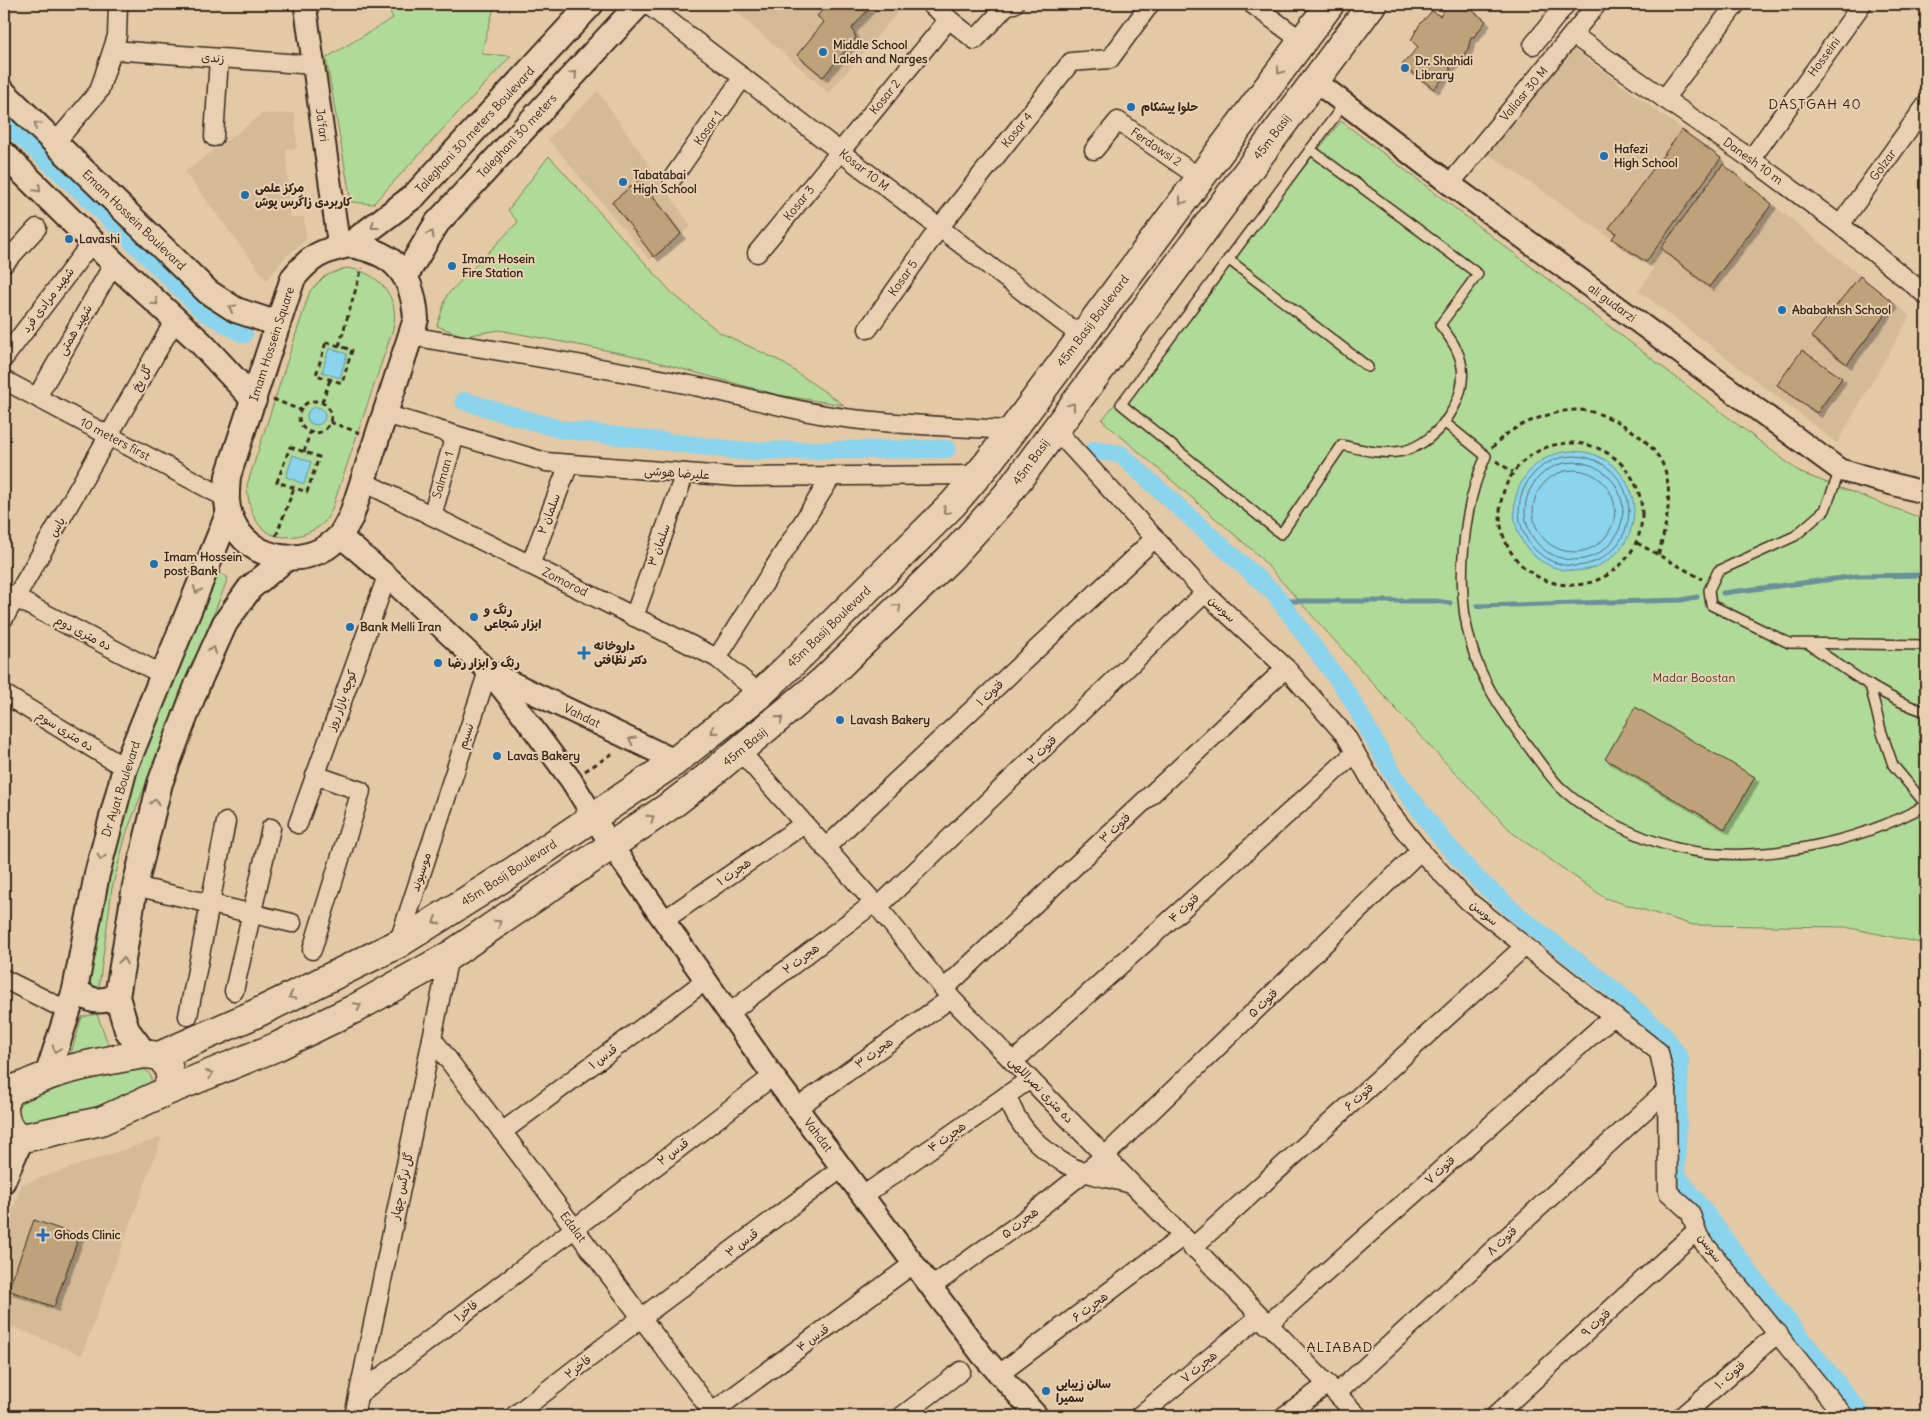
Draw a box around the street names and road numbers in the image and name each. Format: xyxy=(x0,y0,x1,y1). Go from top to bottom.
street label: Hosseini xyxy=(1804,34,1843,79)
street label: زندی xyxy=(201,49,225,66)
street label: Valiasr 30 M xyxy=(1496,63,1551,124)
street label: Taleghani 30 meters Boulevard xyxy=(413,64,537,196)
street label: Kosar 2 xyxy=(866,76,904,117)
street label: Taleghani 30 meters xyxy=(474,91,560,181)
street label: Ja'fari xyxy=(313,107,332,143)
street label: Kosar 1 xyxy=(690,107,725,148)
street label: Kosar 4 xyxy=(998,109,1035,150)
street label: 45m Basij xyxy=(1250,111,1293,162)
street label: Ferdowsi 2 xyxy=(1128,124,1185,169)
street label: Danesh 10 m xyxy=(1721,134,1786,188)
street label: Kosar 10 M xyxy=(836,145,892,194)
street label: Golzar xyxy=(1866,146,1899,183)
street label: Emam Hossein Boulevard xyxy=(79,166,189,273)
street label: Kosar 3 xyxy=(780,182,817,223)
street label: Kosar 5 xyxy=(885,257,921,299)
street label: شهید مرادی فرد xyxy=(18,264,77,335)
street label: 45m Basij Boulevard xyxy=(1053,272,1132,369)
street label: ali gudarzi xyxy=(1585,280,1639,325)
street label: Imam Hossein Square xyxy=(246,285,297,403)
street label: شهید همتی xyxy=(54,302,96,358)
street label: گل یخ xyxy=(128,362,157,394)
street label: 10 meters first xyxy=(78,414,153,463)
street label: 45m Basij xyxy=(1009,436,1052,487)
street label: Salman 1 xyxy=(429,450,456,500)
street label: علیرضا هوشی xyxy=(644,463,710,483)
street label: سلمان ۲ xyxy=(534,491,563,536)
street label: یاس xyxy=(45,514,68,539)
street label: سلمان ۳ xyxy=(644,521,673,568)
street label: Zomorod xyxy=(540,564,591,599)
street label: 45m Basij Boulevard xyxy=(784,583,874,671)
street label: سوسن xyxy=(1205,592,1239,625)
street label: ده متری دوم xyxy=(51,612,114,655)
street label: کوچه بازار روز xyxy=(323,667,360,734)
street label: فتوت ۱ xyxy=(973,676,1006,709)
street label: Vahdat xyxy=(562,700,603,731)
street label: ده متری سوم xyxy=(33,707,97,756)
street label: نسیم xyxy=(454,721,479,751)
street label: 45m Basij xyxy=(719,724,770,769)
street label: فتوت ۲ xyxy=(1024,732,1060,767)
street label: Dr Ayat Boulevard xyxy=(98,739,143,839)
street label: فتوت ۳ xyxy=(1096,809,1133,846)
street label: 45m Basij Boulevard xyxy=(458,836,559,909)
street label: موسیوند xyxy=(407,850,434,893)
street label: هجرت ۱ xyxy=(714,854,755,890)
street label: فتوت ۴ xyxy=(1165,890,1202,925)
street label: سوسن xyxy=(1467,897,1502,929)
street label: هجرت ۲ xyxy=(779,940,823,978)
street label: فتوت ۵ xyxy=(1245,985,1281,1020)
street label: هجرت ۳ xyxy=(852,1033,897,1072)
street label: قدس ۱ xyxy=(585,1041,620,1072)
street label: ده متری نصراللهی xyxy=(1005,1053,1077,1127)
street label: فتوت ۶ xyxy=(1341,1079,1377,1114)
street label: Vahdat xyxy=(801,1115,836,1155)
street label: هجرت ۴ xyxy=(925,1118,969,1156)
street label: قدس ۲ xyxy=(654,1135,691,1168)
street label: گل نرگس چهار xyxy=(387,1151,416,1222)
street label: فتوت ۷ xyxy=(1421,1152,1458,1187)
street label: هجرت ۵ xyxy=(998,1204,1042,1242)
street label: Edalat xyxy=(557,1208,590,1245)
street label: فتوت ۸ xyxy=(1483,1223,1520,1258)
street label: قدس ۳ xyxy=(722,1225,761,1260)
street label: سوسن xyxy=(1695,1230,1726,1265)
street label: هجرت ۶ xyxy=(1069,1288,1112,1326)
street label: فاخر۱ xyxy=(451,1297,480,1324)
street label: فتوت ۹ xyxy=(1578,1305,1614,1340)
street label: قدس ۴ xyxy=(794,1321,832,1354)
street label: هجرت ۷ xyxy=(1177,1347,1221,1387)
street label: فاخر۲ xyxy=(561,1352,594,1382)
street label: فتوت ۱۰ xyxy=(1711,1357,1748,1392)

